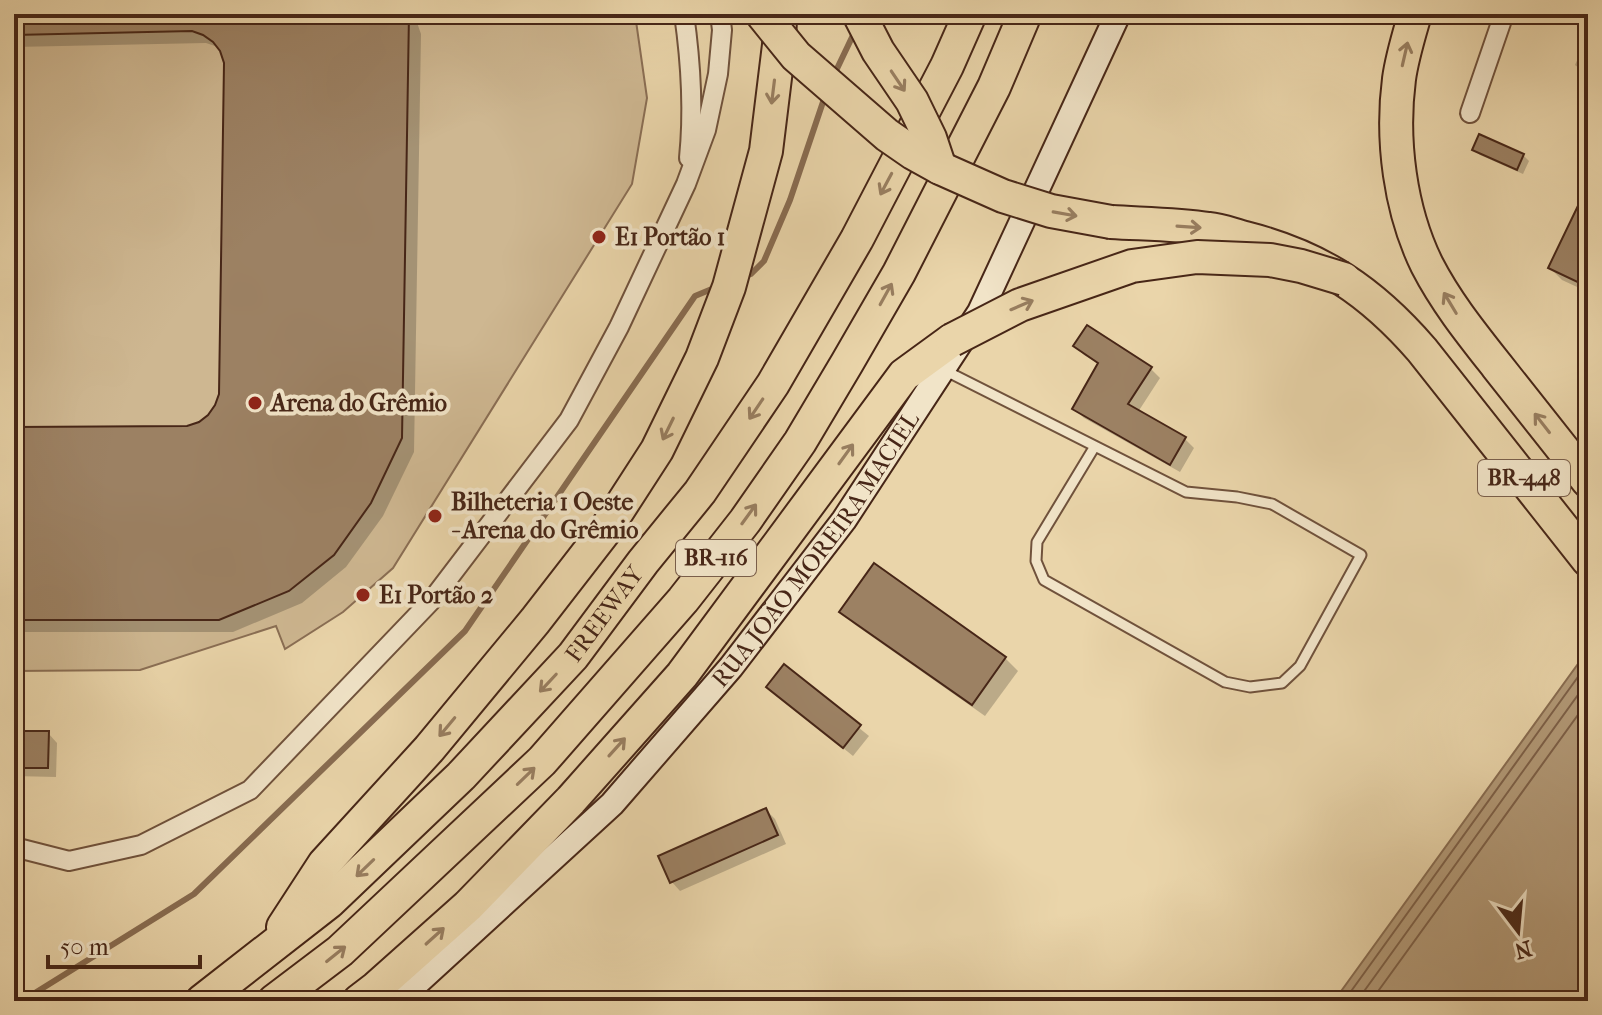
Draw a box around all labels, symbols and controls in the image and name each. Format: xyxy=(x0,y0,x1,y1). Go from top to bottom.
one-way arrow xyxy=(1398,42,1413,68)
one-way arrow xyxy=(890,70,907,92)
one-way arrow xyxy=(765,79,780,104)
one-way arrow xyxy=(877,172,893,196)
one-way arrow xyxy=(1052,208,1078,223)
one-way arrow xyxy=(1175,220,1202,235)
place label: E1 Portão 1 xyxy=(615,223,725,251)
marker: E1 Portão 1 xyxy=(590,228,608,246)
one-way arrow xyxy=(879,283,895,306)
one-way arrow xyxy=(1441,292,1457,315)
one-way arrow xyxy=(1009,297,1034,312)
place label: Arena do Grêmio xyxy=(269,389,447,417)
marker: Arena do Grêmio xyxy=(246,394,264,412)
one-way arrow xyxy=(748,398,764,420)
street label: RUA JOÃO MOREIRA MACIEL xyxy=(706,406,925,693)
one-way arrow xyxy=(1534,413,1551,434)
one-way arrow xyxy=(659,416,675,440)
one-way arrow xyxy=(837,444,854,465)
road number: BR-448 xyxy=(1478,460,1570,496)
place label: Bilheteria 1 Oeste - Arena do Grêmio xyxy=(451,488,638,544)
one-way arrow xyxy=(741,504,757,526)
marker: Bilheteria 1 Oeste - Arena do Grêmio xyxy=(426,507,444,525)
road number: BR-116 xyxy=(676,540,756,576)
street label: FREEWAY xyxy=(559,560,650,668)
place label: E1 Portão 2 xyxy=(379,581,493,609)
marker: E1 Portão 2 xyxy=(354,586,372,604)
one-way arrow xyxy=(539,673,558,692)
one-way arrow xyxy=(438,716,456,737)
one-way arrow xyxy=(608,738,626,758)
one-way arrow xyxy=(516,767,536,786)
one-way arrow xyxy=(355,858,375,877)
north arrow xyxy=(1478,891,1558,971)
scale bar xyxy=(48,919,200,969)
one-way arrow xyxy=(425,927,445,945)
text: 50 m xyxy=(60,933,109,961)
text: N xyxy=(1511,934,1535,964)
one-way arrow xyxy=(325,945,346,962)

